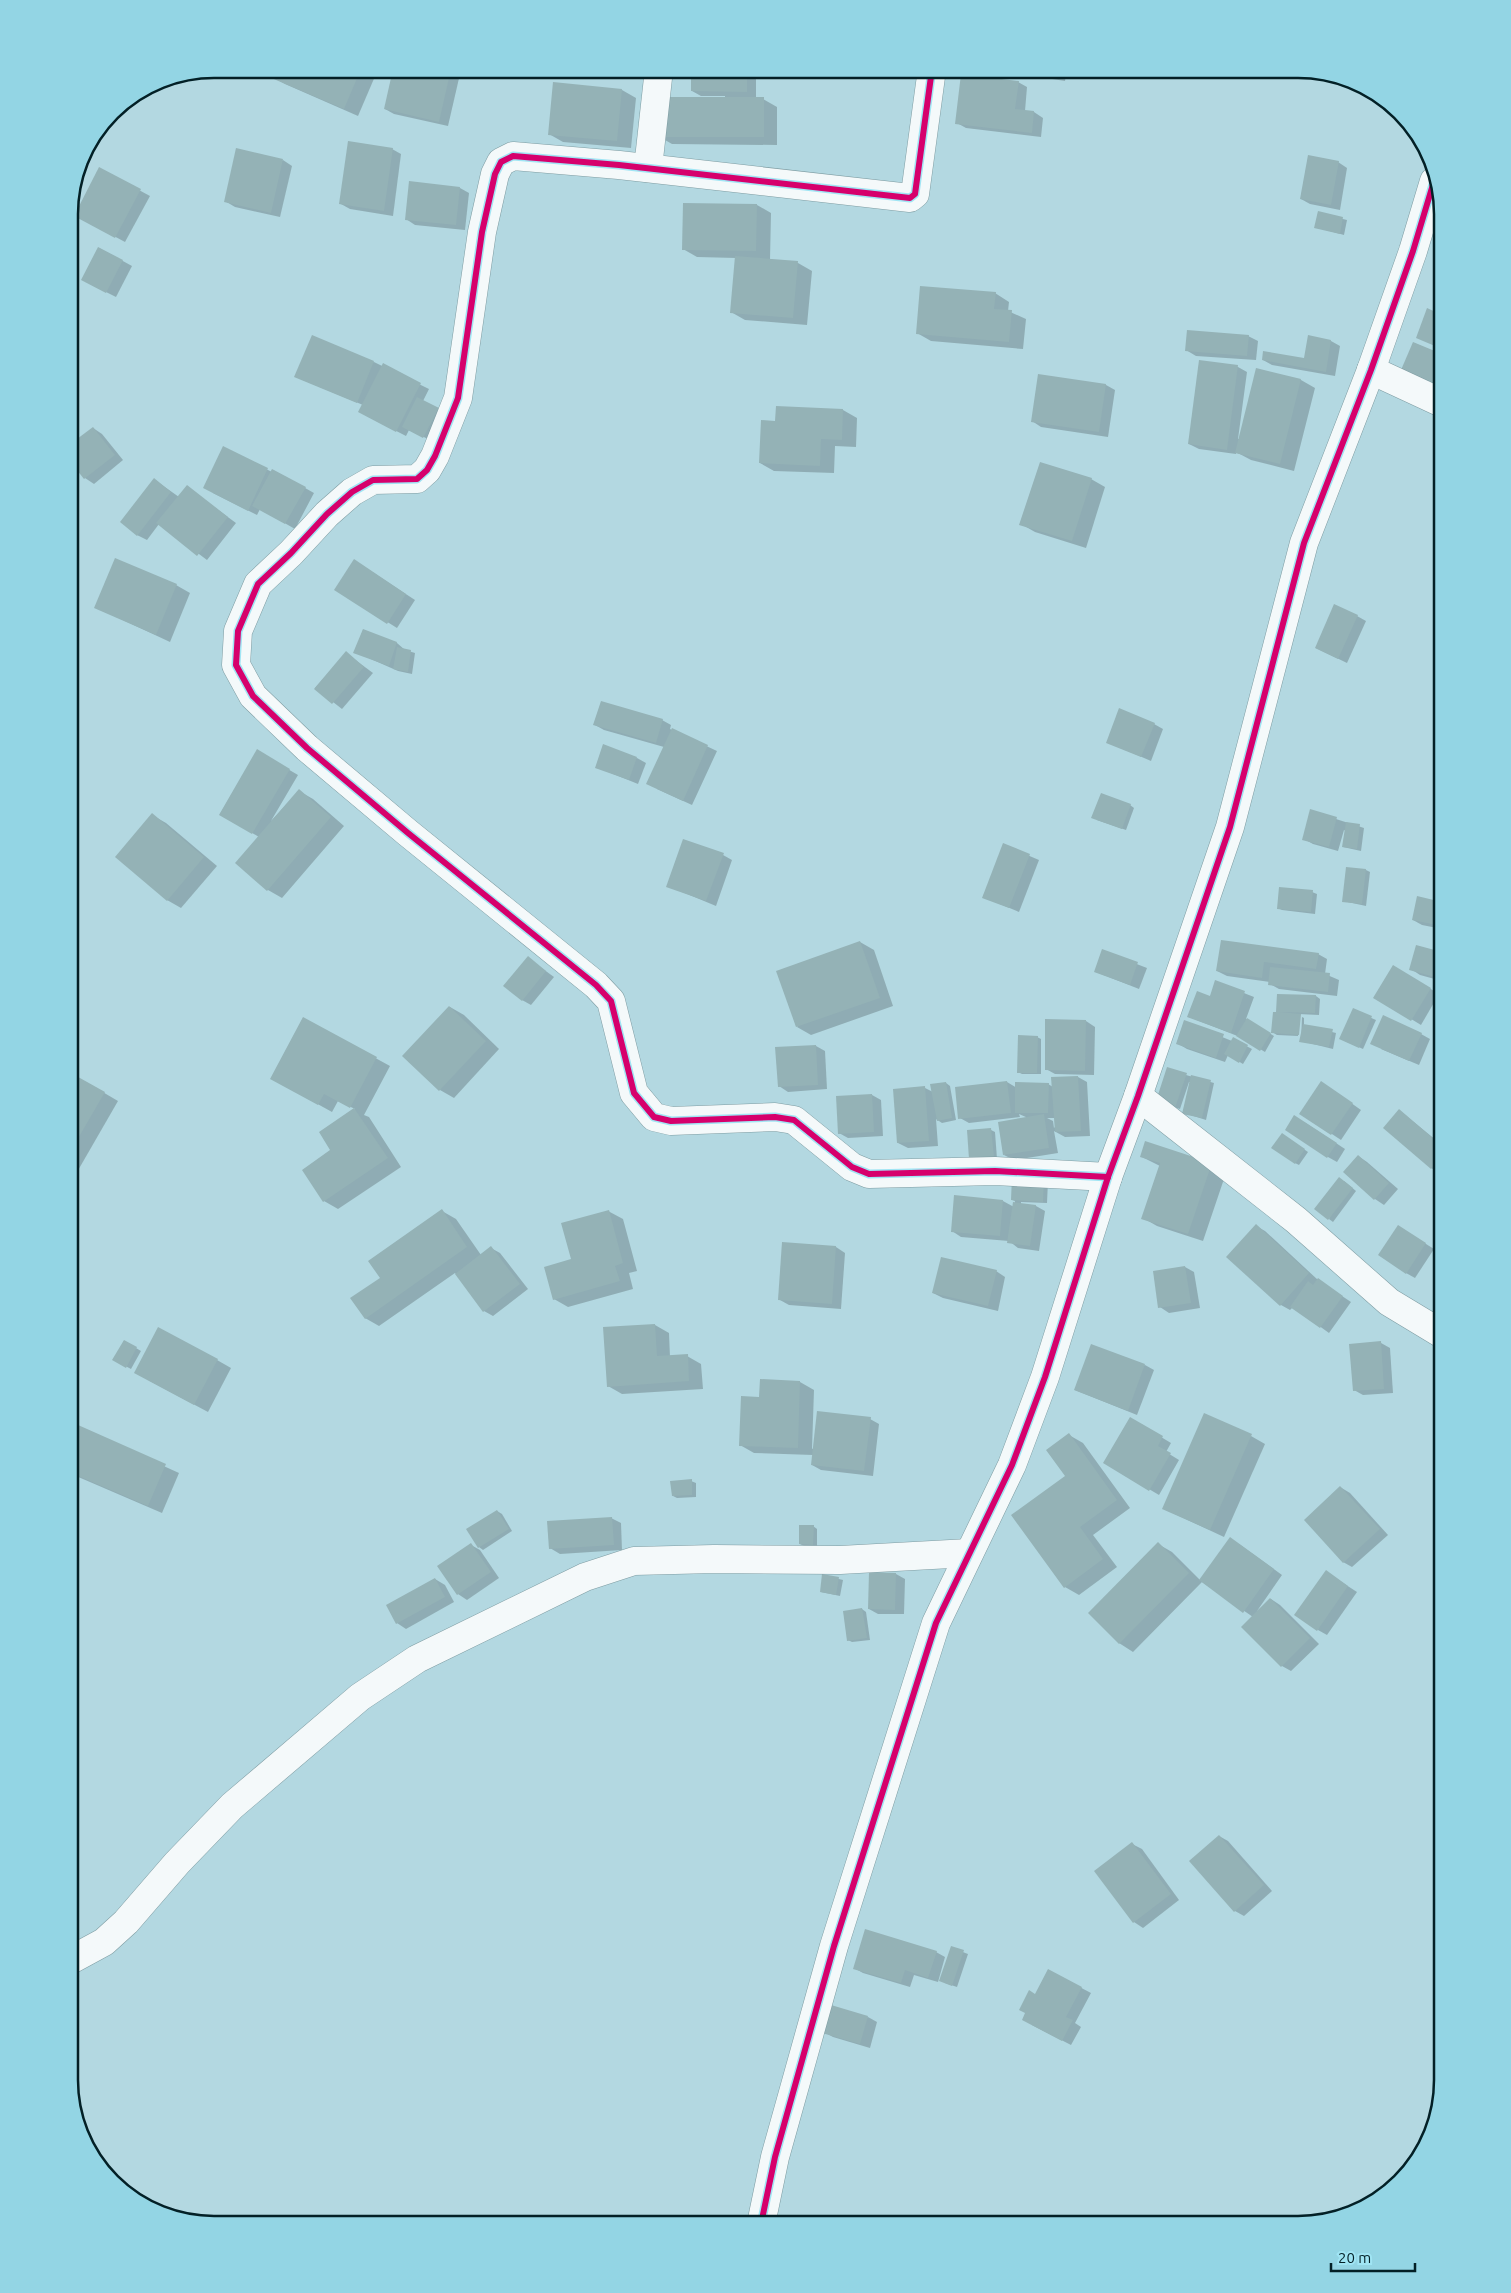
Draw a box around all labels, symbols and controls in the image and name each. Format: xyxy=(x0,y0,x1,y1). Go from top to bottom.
scale bar xyxy=(1331,2240,1415,2272)
text: 20 m xyxy=(1338,2249,1371,2266)

